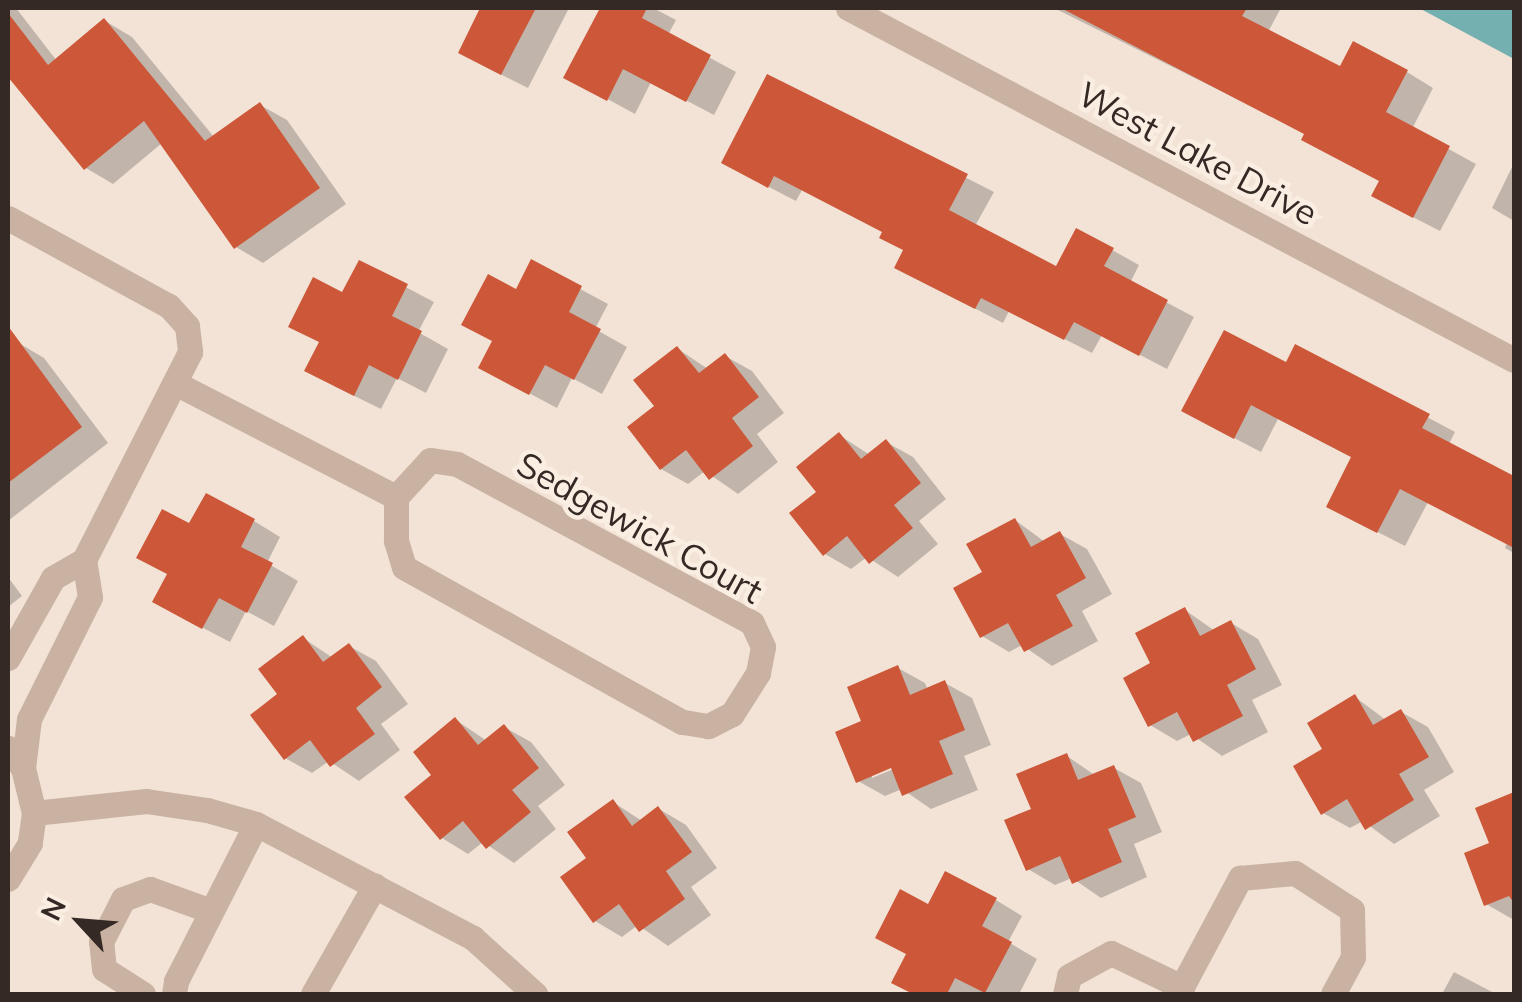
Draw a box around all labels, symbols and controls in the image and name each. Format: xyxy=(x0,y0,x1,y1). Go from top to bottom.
street label: West Lake Drive xyxy=(1071,72,1325,234)
street label: Sedgewick Court xyxy=(510,442,770,612)
north arrow xyxy=(30,872,130,972)
text: N xyxy=(32,891,73,926)

